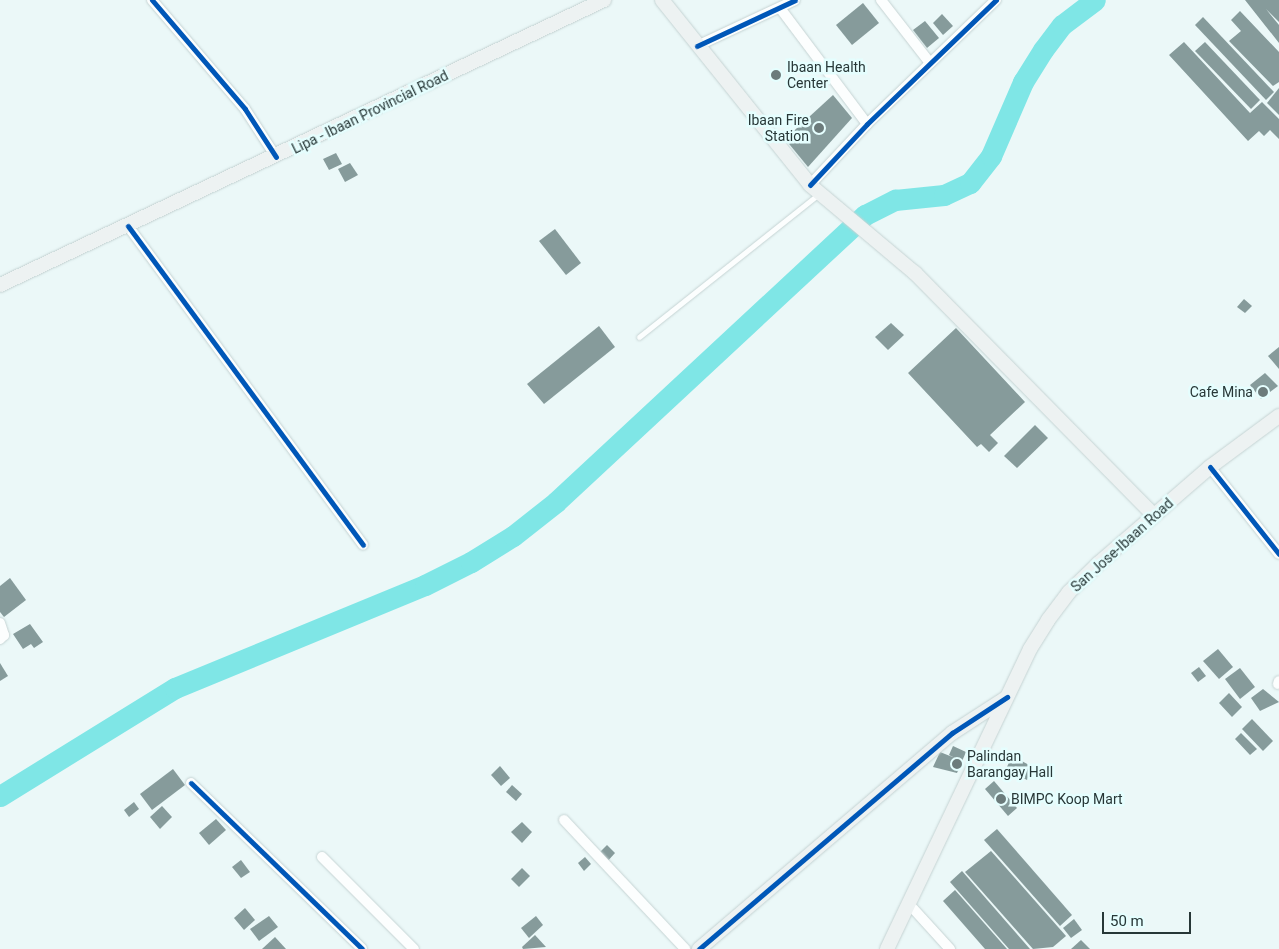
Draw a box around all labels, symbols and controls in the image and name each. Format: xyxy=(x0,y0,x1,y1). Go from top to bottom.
place label: Ibaan Health Center xyxy=(787,59,866,92)
street label: Lipa - Ibaan Provincial Road xyxy=(289,67,451,157)
marker: Ibaan Health Center xyxy=(769,68,783,82)
place label: Ibaan Fire Station xyxy=(748,112,809,144)
marker: Ibaan Fire Station xyxy=(813,122,825,134)
place label: Cafe Mina xyxy=(1190,384,1253,400)
marker: Cafe Mina xyxy=(1257,386,1269,398)
street label: San Jose-Ibaan Road xyxy=(1067,495,1177,595)
place label: Palindan Barangay Hall xyxy=(967,748,1053,780)
marker: Palindan Barangay Hall xyxy=(951,758,963,770)
place label: BIMPC Koop Mart xyxy=(1011,791,1123,807)
marker: BIMPC Koop Mart xyxy=(995,793,1007,805)
scale bar xyxy=(1104,902,1193,934)
text: 50 m xyxy=(1110,912,1144,930)

